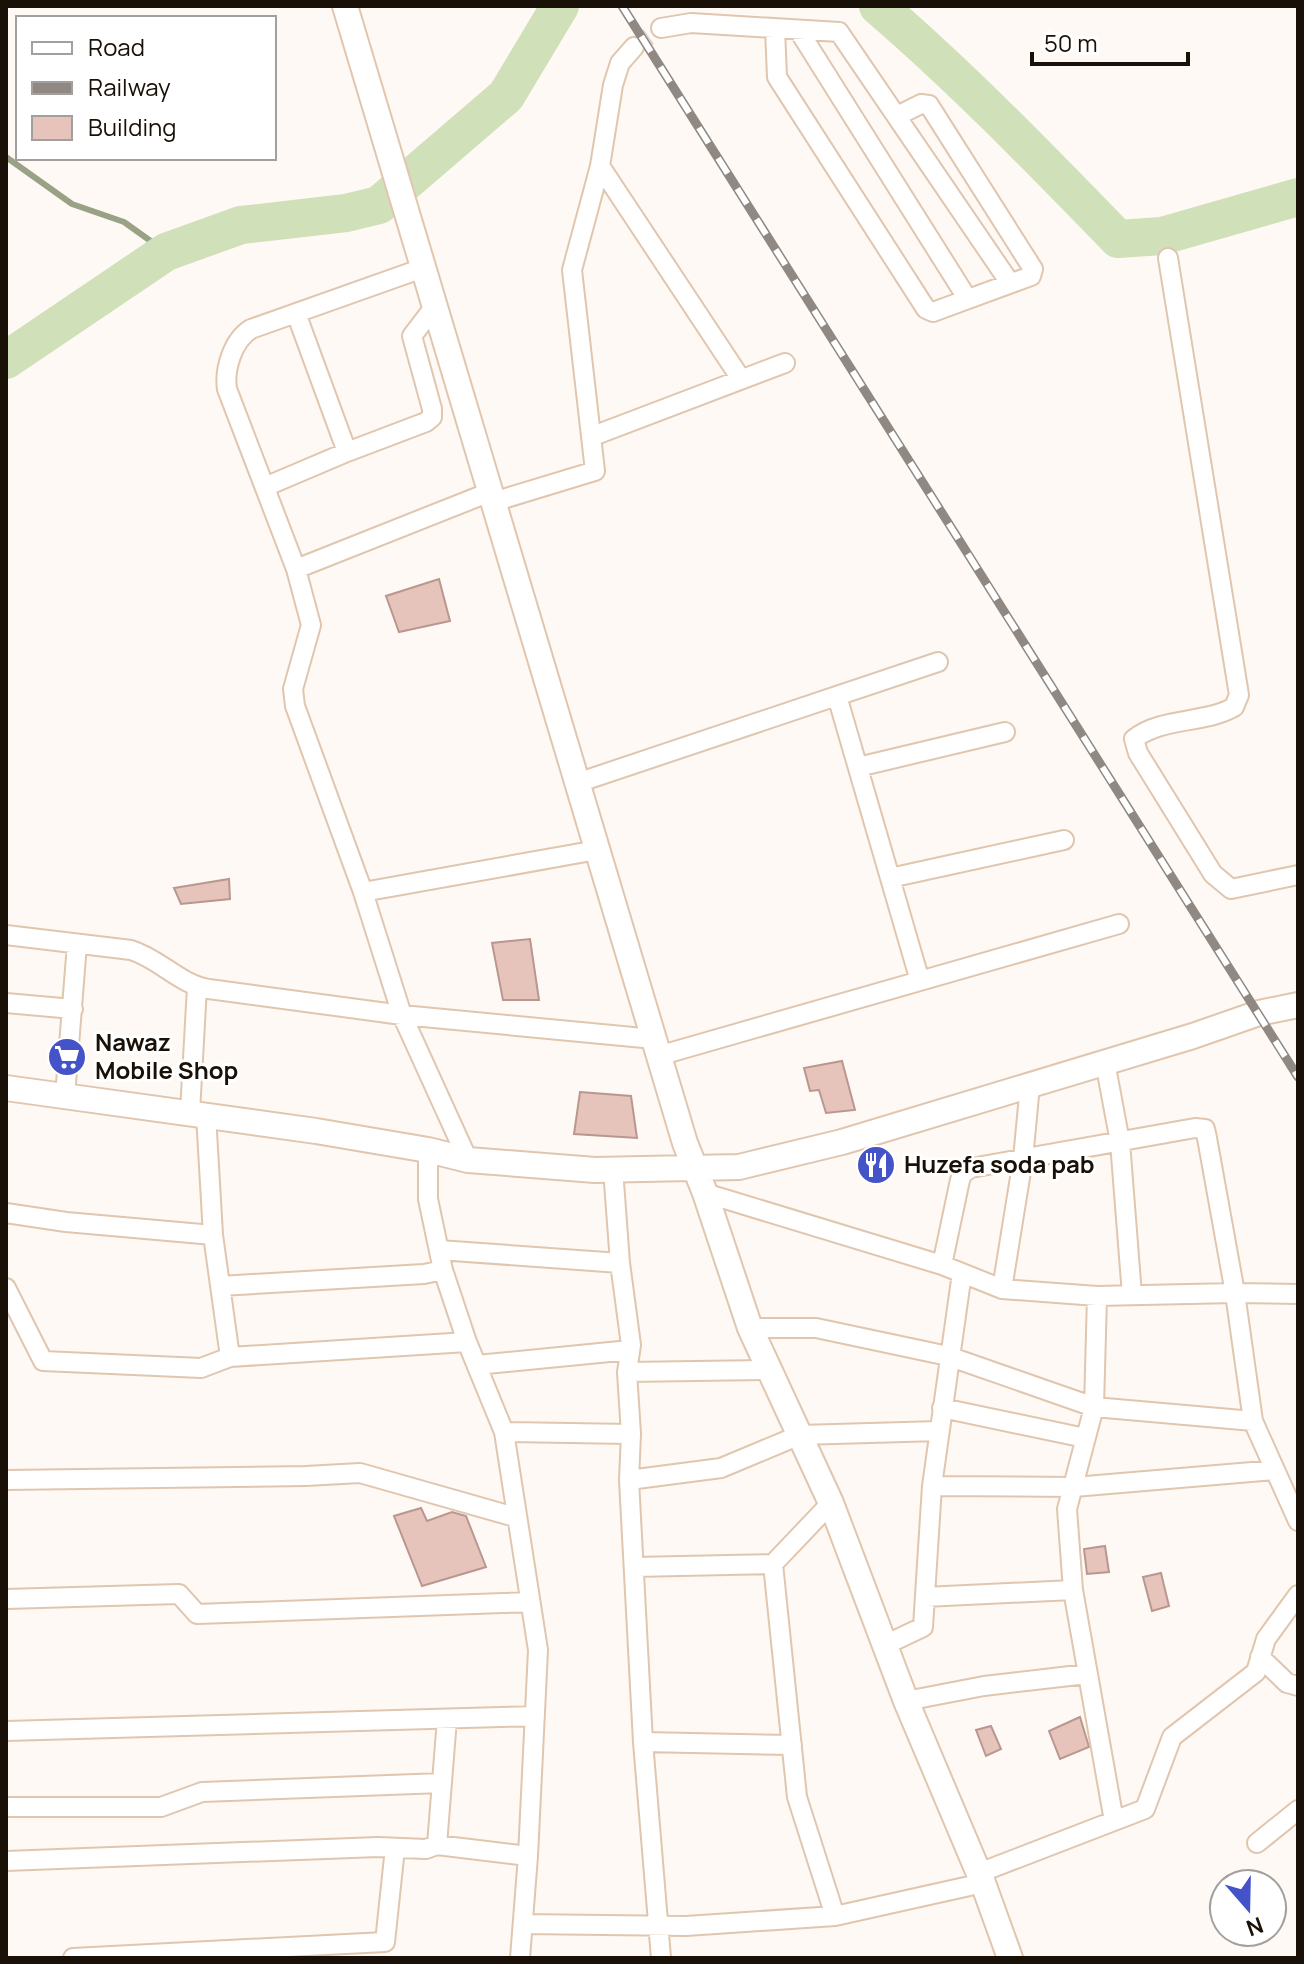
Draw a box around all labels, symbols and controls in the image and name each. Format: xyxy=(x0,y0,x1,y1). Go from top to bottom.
legend xyxy=(16,16,276,160)
scale bar xyxy=(1032,16,1188,66)
text: 50 m xyxy=(1044,26,1098,59)
text: Road xyxy=(88,30,145,63)
text: Railway xyxy=(88,70,171,103)
text: Building xyxy=(88,110,176,143)
place label: Nawaz Mobile Shop xyxy=(95,1025,238,1086)
supermarket icon: Nawaz Mobile Shop xyxy=(46,1036,88,1078)
restaurant icon: Huzefa soda pab xyxy=(855,1144,897,1186)
place label: Huzefa soda pab xyxy=(904,1147,1095,1180)
north arrow xyxy=(1208,1868,1288,1948)
text: N xyxy=(1242,1910,1267,1944)

